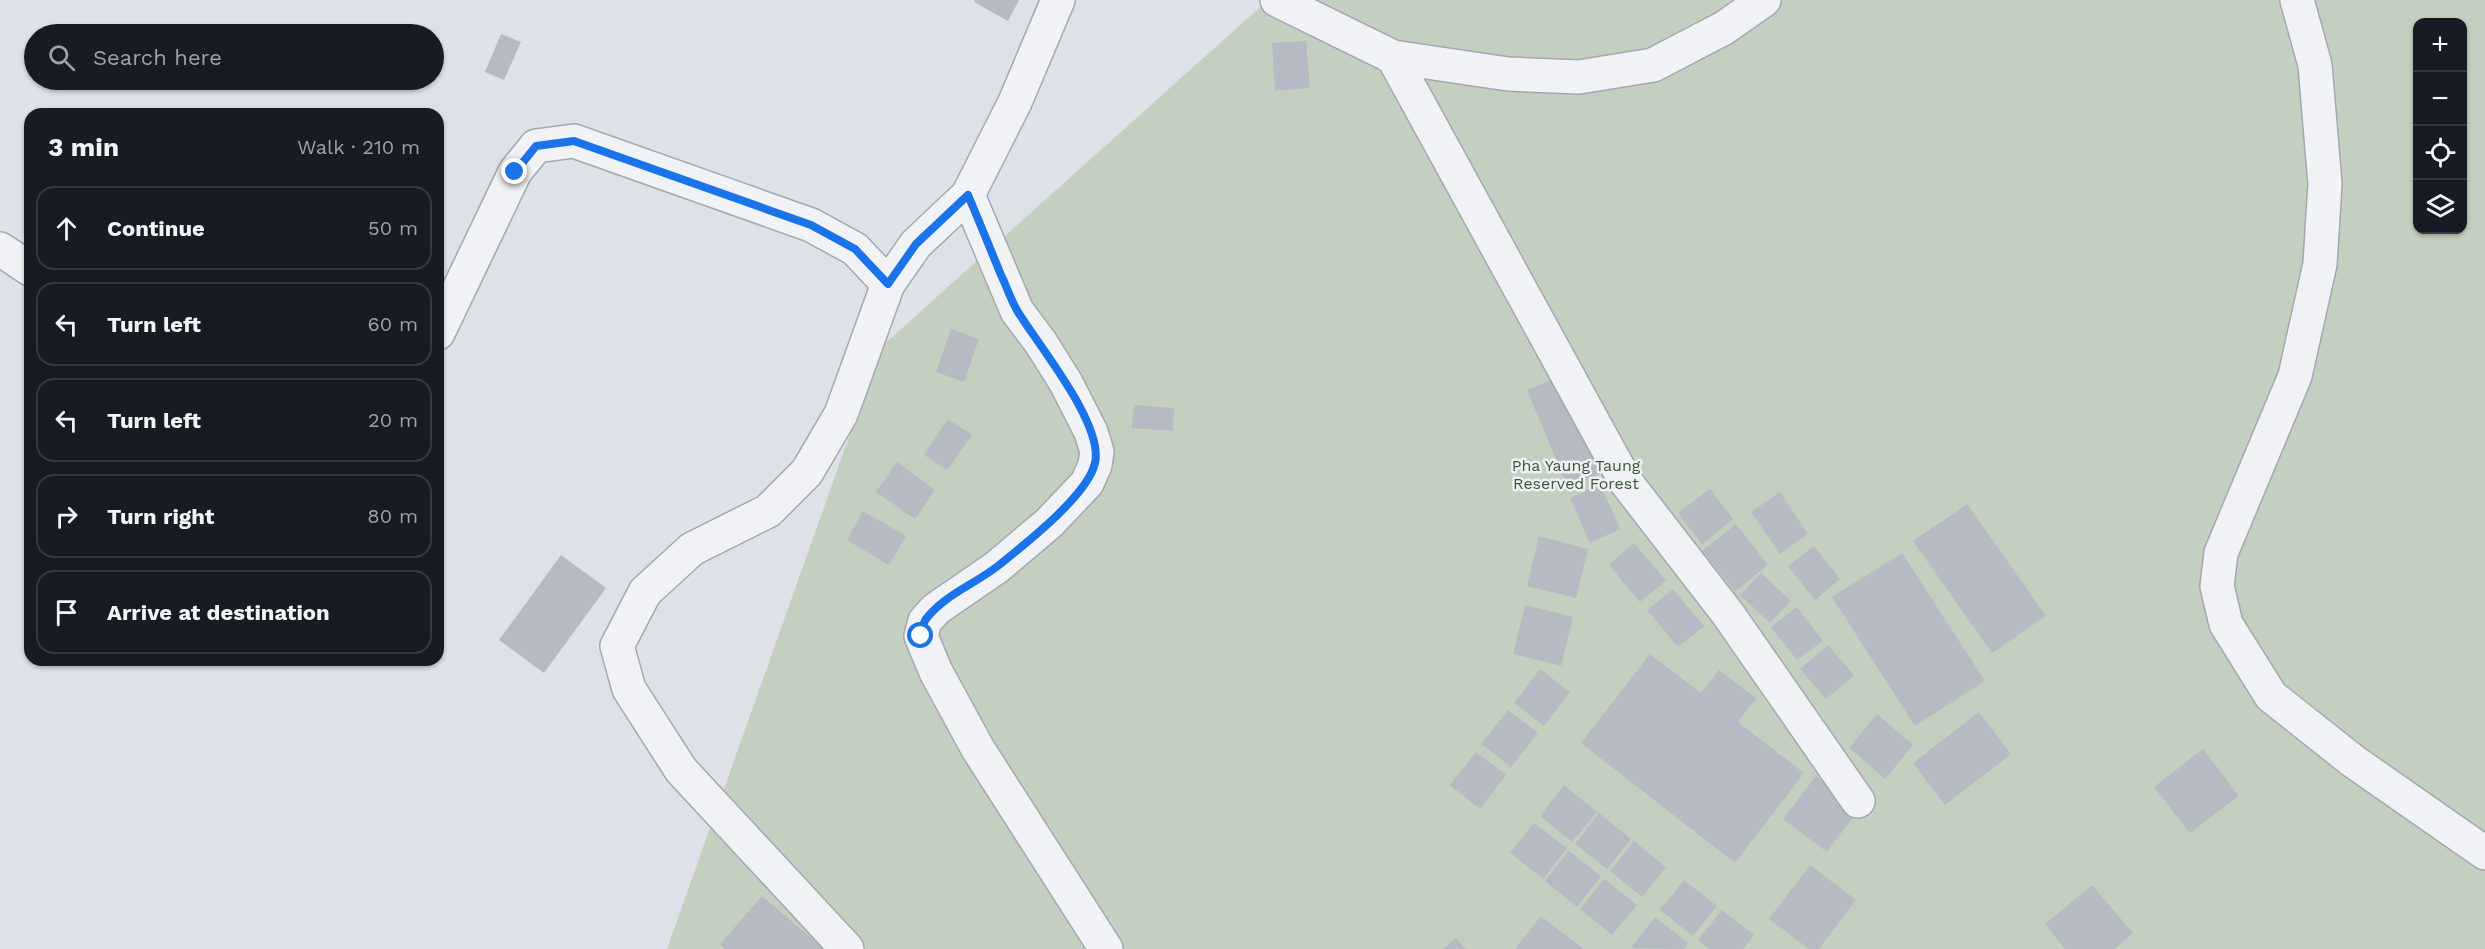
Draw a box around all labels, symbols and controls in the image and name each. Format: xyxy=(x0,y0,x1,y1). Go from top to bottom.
map controls xyxy=(2413,18,2467,234)
button: + xyxy=(2413,18,2467,72)
search box xyxy=(24,24,444,90)
icon: search xyxy=(45,41,78,74)
text: Search here xyxy=(93,45,222,70)
button: − xyxy=(2413,72,2467,126)
button: locate xyxy=(2413,126,2467,180)
text: 3 min xyxy=(48,132,119,162)
text: Walk · 210 m xyxy=(297,135,420,159)
route end xyxy=(501,158,527,184)
button: layers xyxy=(2413,180,2467,234)
icon: ahead xyxy=(50,212,83,245)
text: Continue xyxy=(107,216,205,241)
text: 50 m xyxy=(368,216,418,240)
icon: left xyxy=(50,308,83,341)
text: Turn left xyxy=(107,312,201,337)
text: 60 m xyxy=(368,312,418,336)
icon: left xyxy=(50,404,83,437)
text: Turn left xyxy=(107,408,201,433)
text: 20 m xyxy=(368,408,418,432)
park label: Pha Yaung Taung Reserved Forest xyxy=(1512,456,1641,493)
icon: right xyxy=(50,500,83,533)
text: Turn right xyxy=(107,504,214,529)
text: 80 m xyxy=(367,504,418,528)
icon: arrive xyxy=(50,596,83,629)
text: Arrive at destination xyxy=(107,600,330,625)
route start xyxy=(907,622,933,648)

